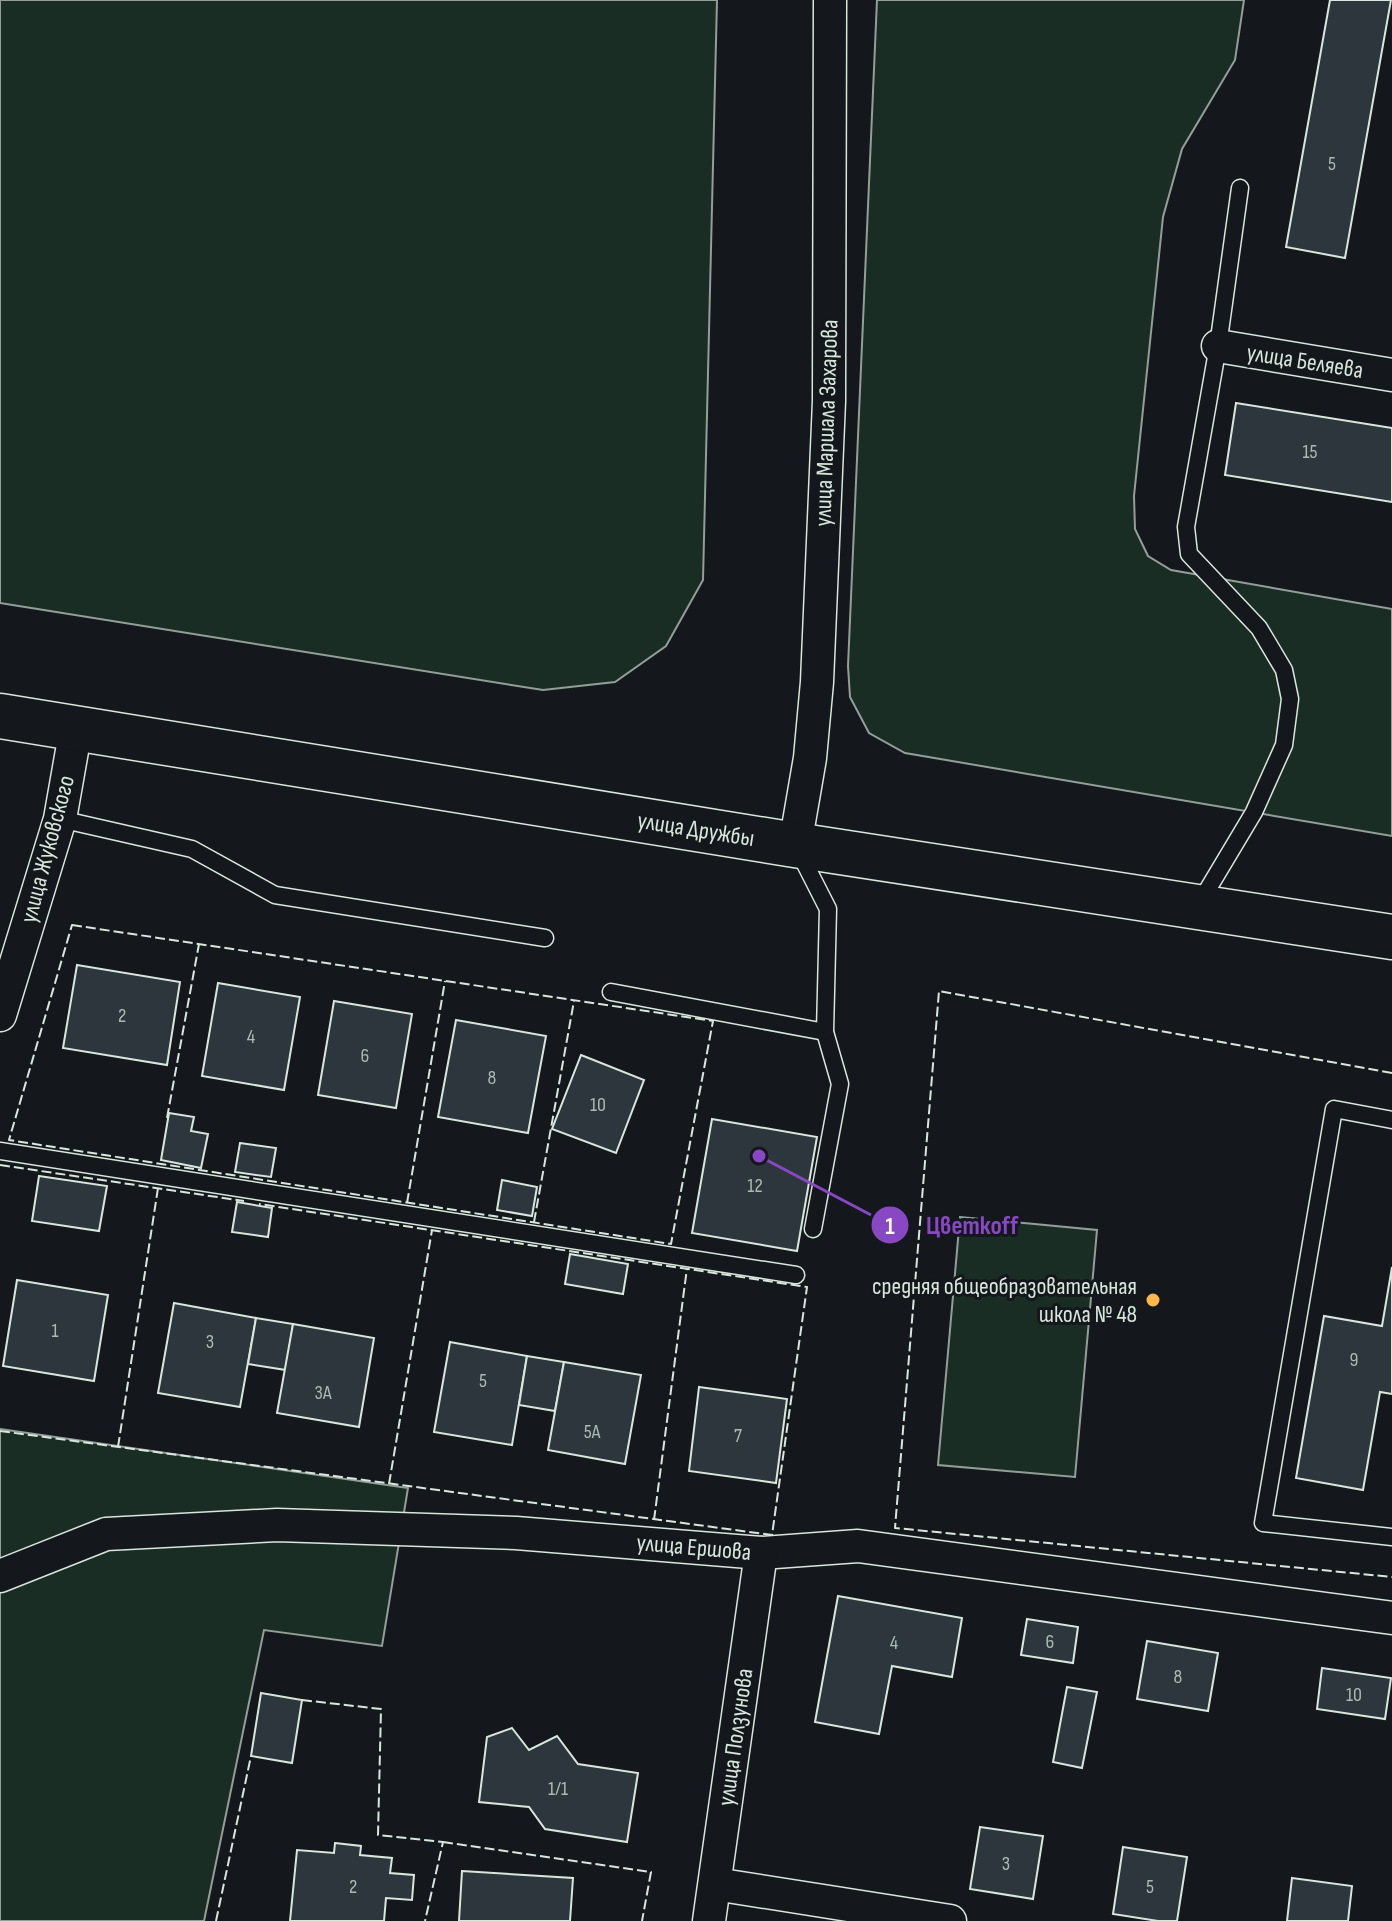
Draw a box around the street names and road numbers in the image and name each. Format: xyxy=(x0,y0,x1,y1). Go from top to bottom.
street label: улица Маршала Захарова xyxy=(808,319,845,527)
street label: улица Беляева xyxy=(1245,338,1365,385)
street label: улица Жуковского xyxy=(14,772,81,926)
street label: улица Дружбы xyxy=(635,806,756,853)
street label: улица Ершова xyxy=(635,1528,752,1567)
street label: улица Ползунова xyxy=(712,1667,759,1808)

